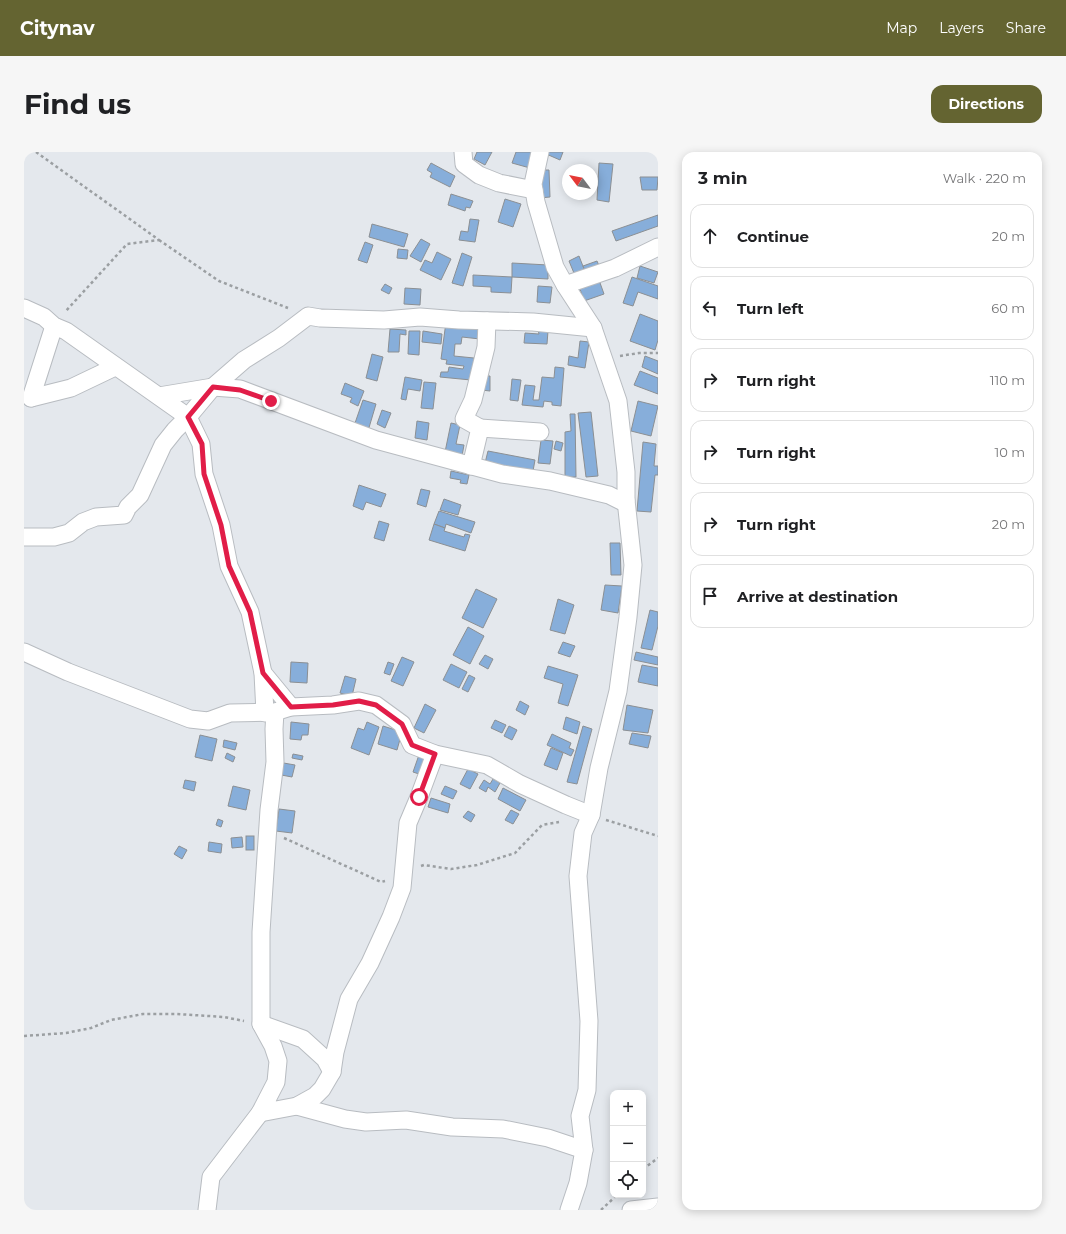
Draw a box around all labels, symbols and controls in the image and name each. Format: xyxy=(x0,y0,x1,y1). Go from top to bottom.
text: Citynav xyxy=(20,17,95,40)
text: Map xyxy=(886,19,917,37)
text: Layers xyxy=(939,19,984,37)
text: Share xyxy=(1006,19,1046,37)
button: Directions xyxy=(931,85,1042,123)
text: Find us xyxy=(24,87,131,121)
north arrow xyxy=(562,164,598,200)
text: 3 min xyxy=(698,168,748,188)
text: Walk · 220 m xyxy=(943,170,1026,186)
icon: ahead xyxy=(699,225,721,247)
text: Continue xyxy=(737,227,809,246)
text: 20 m xyxy=(992,228,1025,244)
icon: left xyxy=(699,297,721,319)
text: Turn left xyxy=(737,299,804,318)
text: 60 m xyxy=(991,300,1025,316)
icon: right xyxy=(699,369,721,391)
text: Turn right xyxy=(737,371,816,390)
text: 110 m xyxy=(990,372,1025,388)
route end xyxy=(262,392,280,410)
icon: right xyxy=(699,441,721,463)
text: Turn right xyxy=(737,443,816,462)
text: 10 m xyxy=(995,444,1025,460)
icon: right xyxy=(699,513,721,535)
text: Turn right xyxy=(737,515,816,534)
text: 20 m xyxy=(992,516,1025,532)
icon: arrive xyxy=(699,585,721,607)
text: Arrive at destination xyxy=(737,587,898,606)
route start xyxy=(410,788,428,806)
map controls xyxy=(610,1090,646,1198)
button: + xyxy=(610,1090,646,1126)
button: − xyxy=(610,1126,646,1162)
button: locate xyxy=(610,1162,646,1198)

